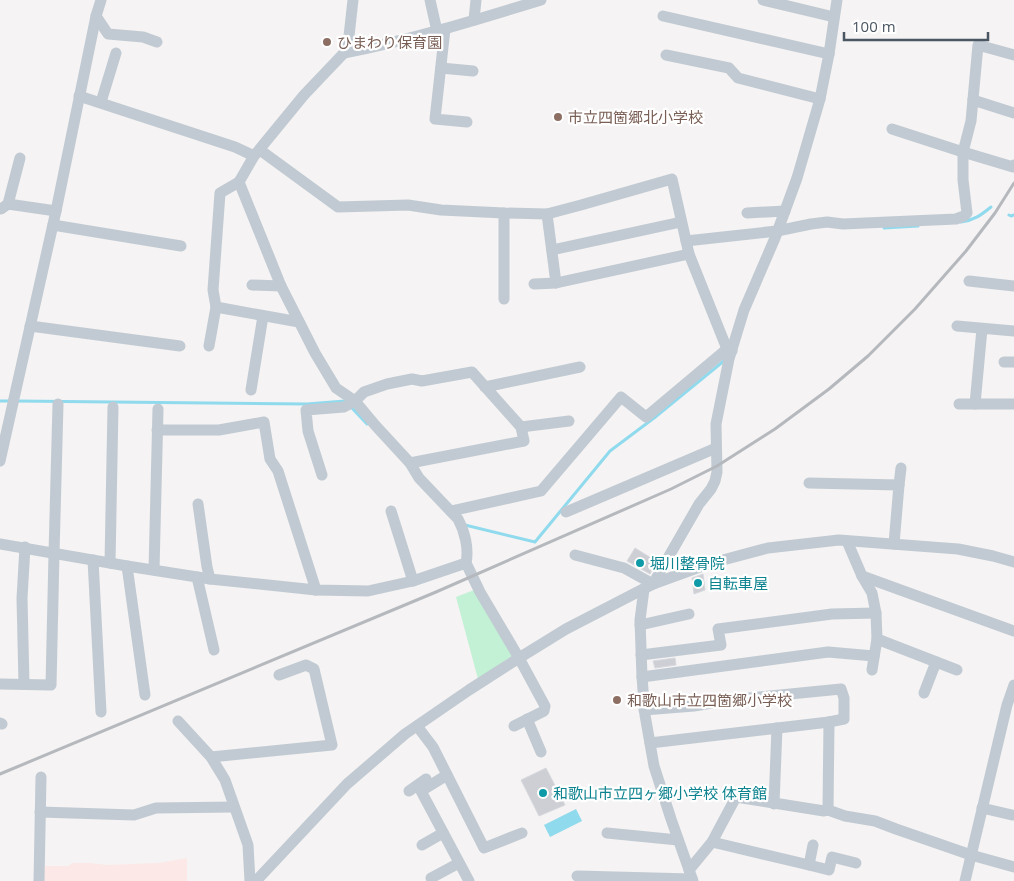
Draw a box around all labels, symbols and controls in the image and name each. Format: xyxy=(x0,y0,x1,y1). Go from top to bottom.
scale bar xyxy=(844,10,988,42)
text: 100 m xyxy=(852,16,896,36)
place label: ひまわり保育園 xyxy=(337,32,442,52)
marker: ひまわり保育園 xyxy=(321,36,333,48)
place label: 市立四箇郷北小学校 xyxy=(568,107,703,127)
marker: 市立四箇郷北小学校 xyxy=(552,111,564,123)
place label: 堀川整骨院 xyxy=(650,553,725,573)
marker: 堀川整骨院 xyxy=(634,557,646,569)
place label: 自転車屋 xyxy=(708,573,768,593)
marker: 自転車屋 xyxy=(692,577,704,589)
place label: 和歌山市立四箇郷小学校 xyxy=(627,690,792,710)
marker: 和歌山市立四箇郷小学校 xyxy=(611,694,623,706)
place label: 和歌山市立四ヶ郷小学校 体育館 xyxy=(553,783,767,803)
marker: 和歌山市立四ヶ郷小学校 体育館 xyxy=(537,787,549,799)

